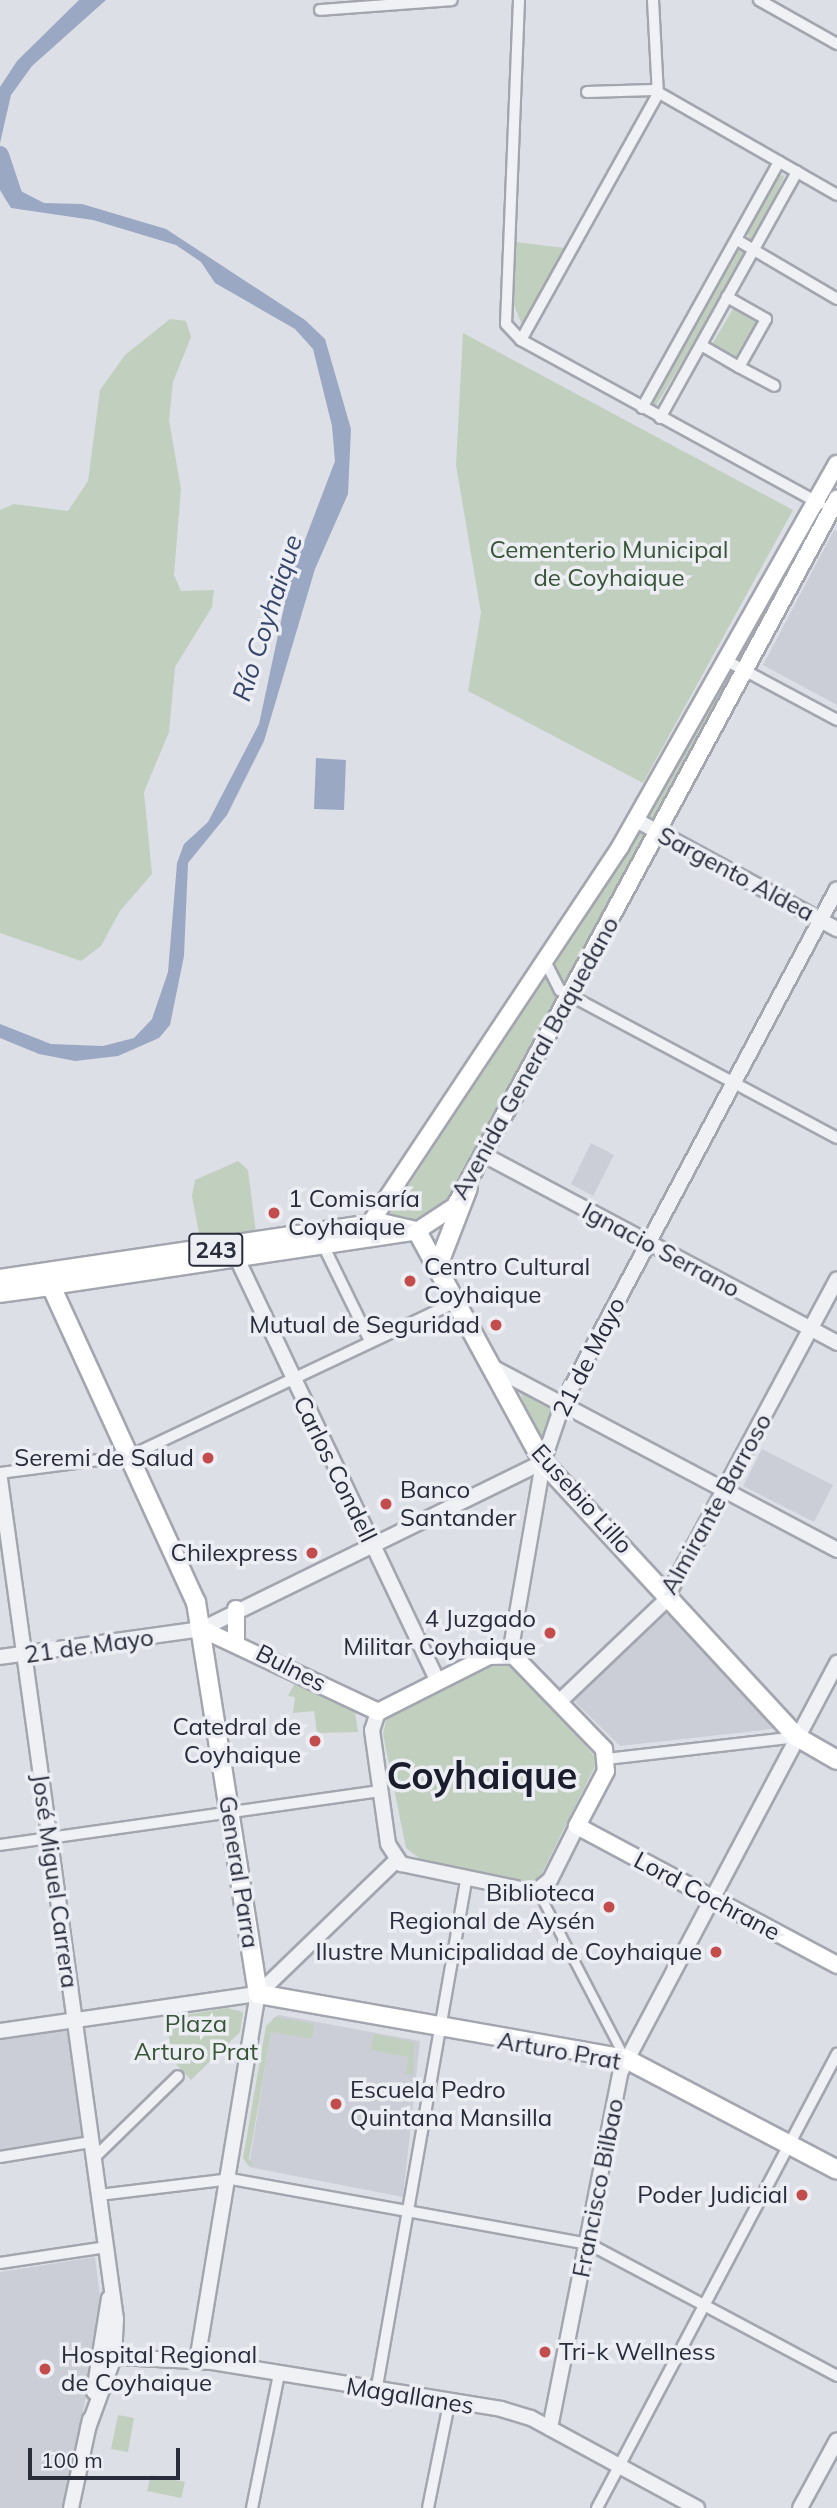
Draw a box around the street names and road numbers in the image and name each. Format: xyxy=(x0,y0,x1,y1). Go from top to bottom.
street label: Sargento Aldea xyxy=(653,821,819,927)
street label: Avenida General Baquedano xyxy=(445,912,625,1204)
street label: Ignacio Serrano xyxy=(577,1196,745,1304)
road number: 243 xyxy=(188,1231,244,1270)
street label: 21 de Mayo xyxy=(547,1293,631,1421)
street label: Carlos Condell xyxy=(287,1391,383,1547)
street label: Almirante Barroso xyxy=(654,1409,778,1599)
street label: Eusebio Lillo xyxy=(525,1438,639,1560)
street label: 21 de Mayo xyxy=(23,1623,155,1669)
street label: Bulnes xyxy=(251,1638,331,1698)
street label: José Miguel Carrera xyxy=(26,1772,84,1990)
street label: General Parra xyxy=(213,1794,265,1950)
street label: Lord Cochrane xyxy=(629,1845,785,1947)
street label: Arturo Prat xyxy=(495,2026,623,2076)
street label: Francisco Bilbao xyxy=(567,2096,629,2280)
street label: Magallanes xyxy=(344,2372,476,2420)

